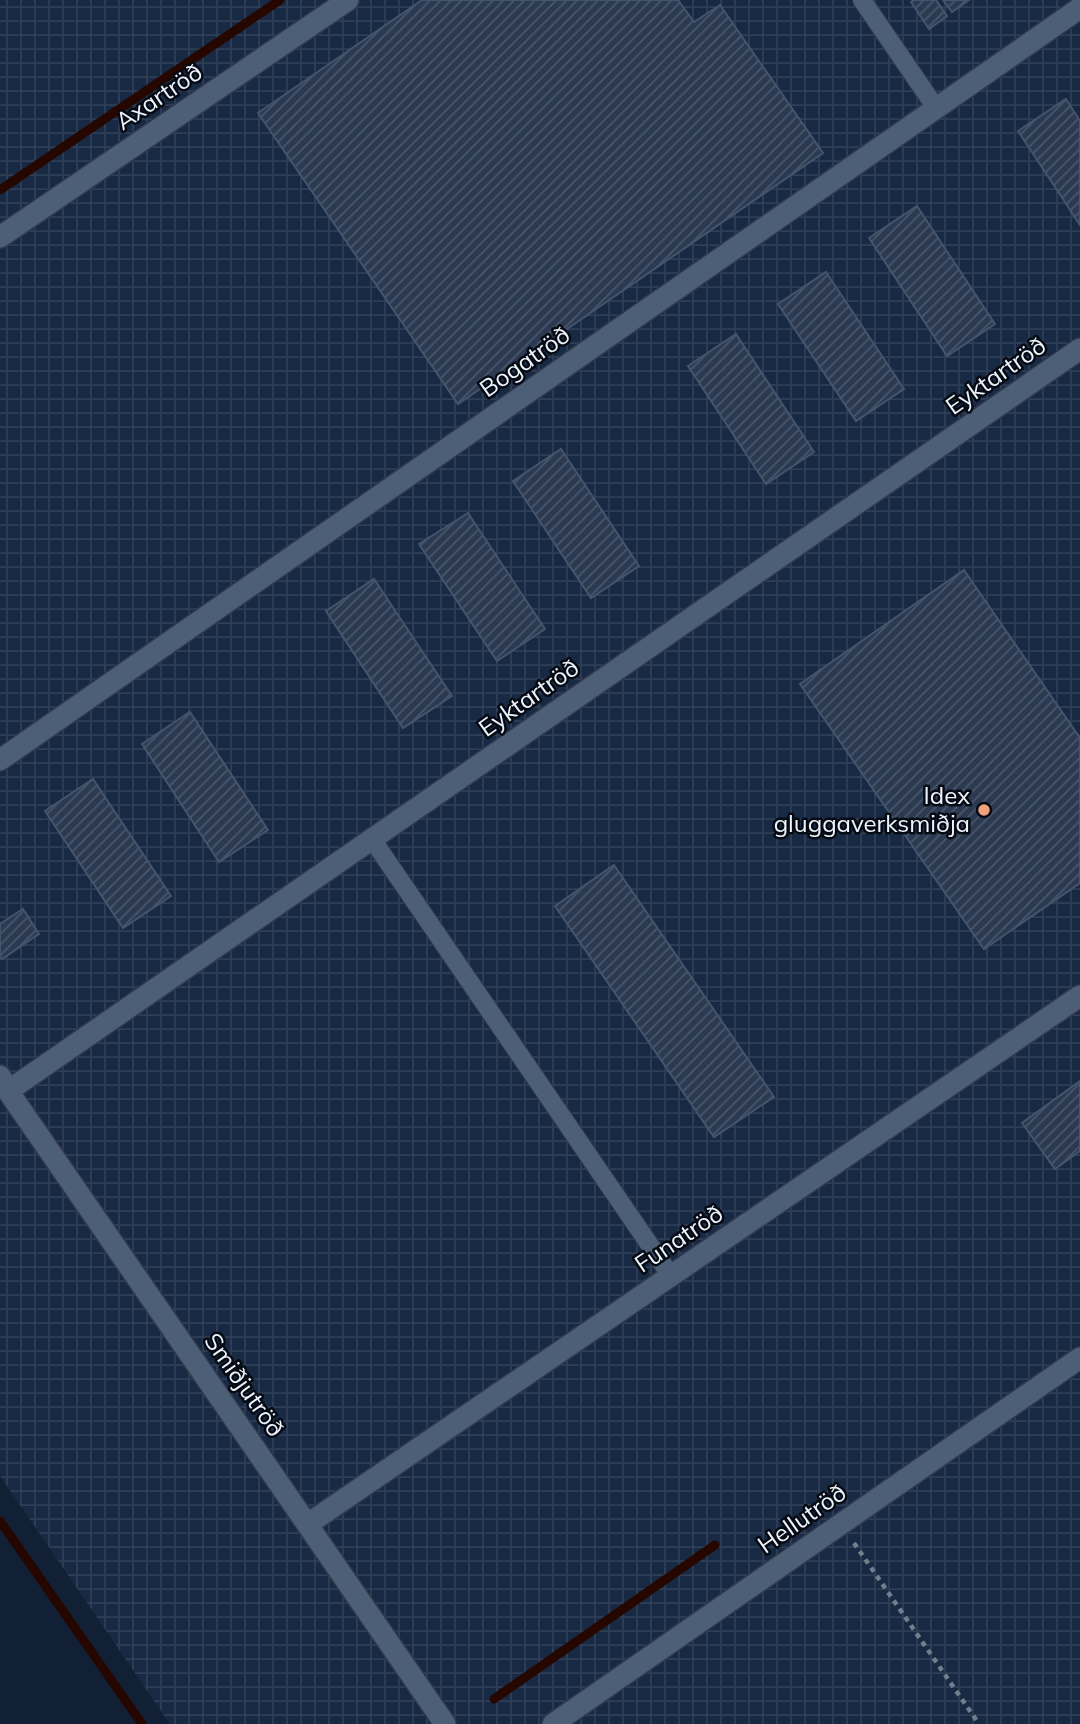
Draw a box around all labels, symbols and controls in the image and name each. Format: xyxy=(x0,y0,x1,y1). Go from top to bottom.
street label: Axartröð xyxy=(109,56,207,136)
street label: Bogatröð xyxy=(473,319,575,403)
street label: Eyktartröð xyxy=(940,330,1051,421)
street label: Eyktartröð xyxy=(473,652,584,743)
place label: Idex gluggaverksmiðja xyxy=(774,780,970,838)
marker: Idex gluggaverksmiðja xyxy=(976,802,992,818)
street label: Funatröð xyxy=(629,1198,728,1279)
street label: Smiðjutröð xyxy=(198,1327,291,1442)
street label: Hellutröð xyxy=(751,1477,851,1559)

